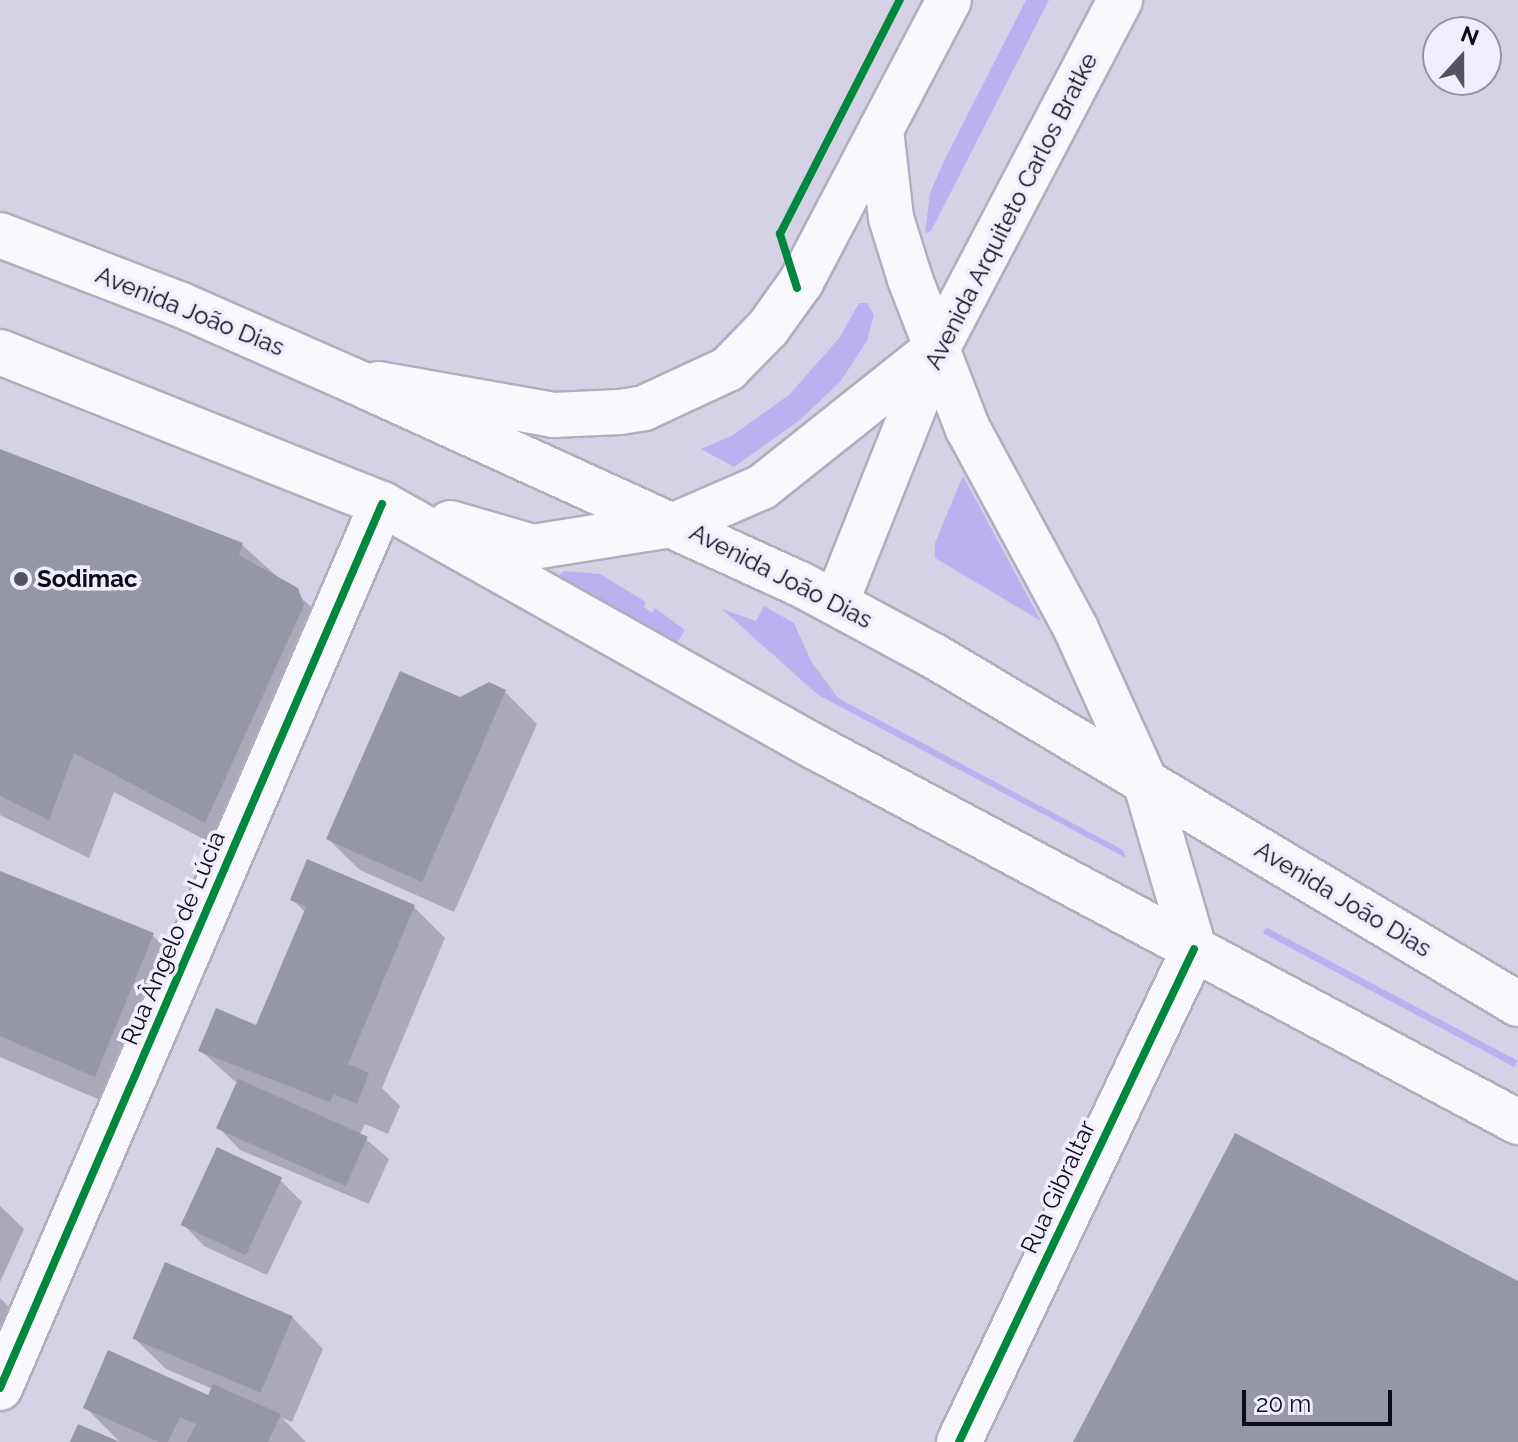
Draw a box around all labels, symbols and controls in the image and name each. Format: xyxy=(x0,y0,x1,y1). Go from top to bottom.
north arrow xyxy=(1422,16,1502,96)
text: N xyxy=(1457,20,1482,51)
street label: Avenida Arquiteto Carlos Bratke xyxy=(918,48,1104,374)
street label: Avenida João Dias xyxy=(91,260,289,362)
street label: Avenida João Dias xyxy=(685,517,877,635)
place label: Sodimac xyxy=(37,565,138,593)
marker: Sodimac xyxy=(12,570,30,588)
street label: Rua Ângelo de Lúcia xyxy=(115,827,231,1049)
street label: Avenida João Dias xyxy=(1249,835,1437,963)
street label: Rua Gibraltar xyxy=(1015,1116,1101,1258)
scale bar xyxy=(1246,1374,1396,1424)
text: 20 m xyxy=(1256,1389,1311,1418)

